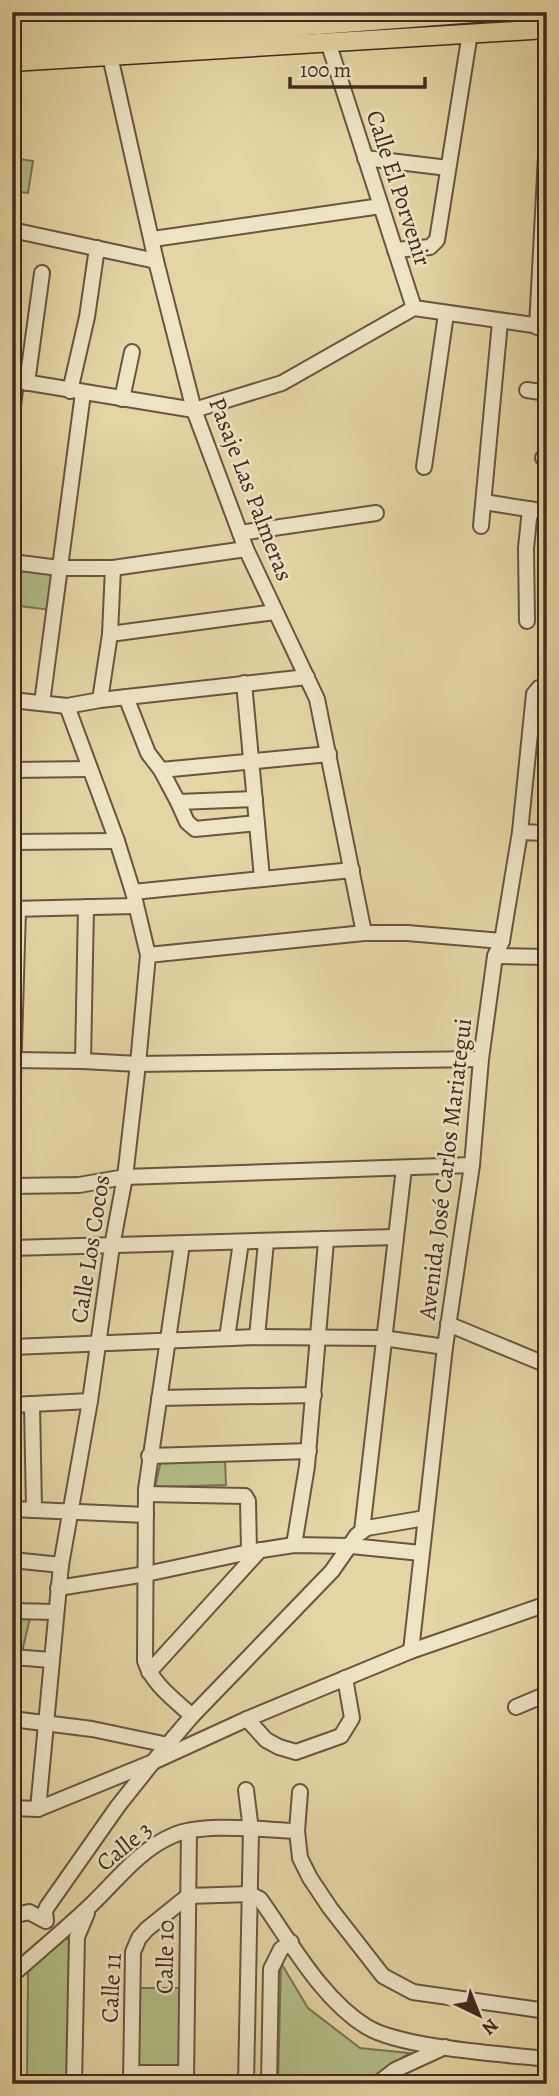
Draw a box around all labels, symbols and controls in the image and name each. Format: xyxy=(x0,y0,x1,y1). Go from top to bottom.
scale bar xyxy=(290,46,424,90)
text: 100 m xyxy=(300,56,351,84)
street label: Calle El Porvenir xyxy=(359,106,439,270)
street label: Pasaje Las Palmeras xyxy=(201,393,301,585)
street label: Avenida José Carlos Mariategui xyxy=(410,1016,479,1323)
street label: Calle Los Cocos xyxy=(62,1172,118,1326)
street label: Calle 3 xyxy=(89,1814,159,1878)
street label: Calle 10 xyxy=(148,1920,182,1994)
street label: Calle 11 xyxy=(93,1952,129,2024)
north arrow xyxy=(444,1980,514,2050)
text: N xyxy=(476,2012,504,2041)

